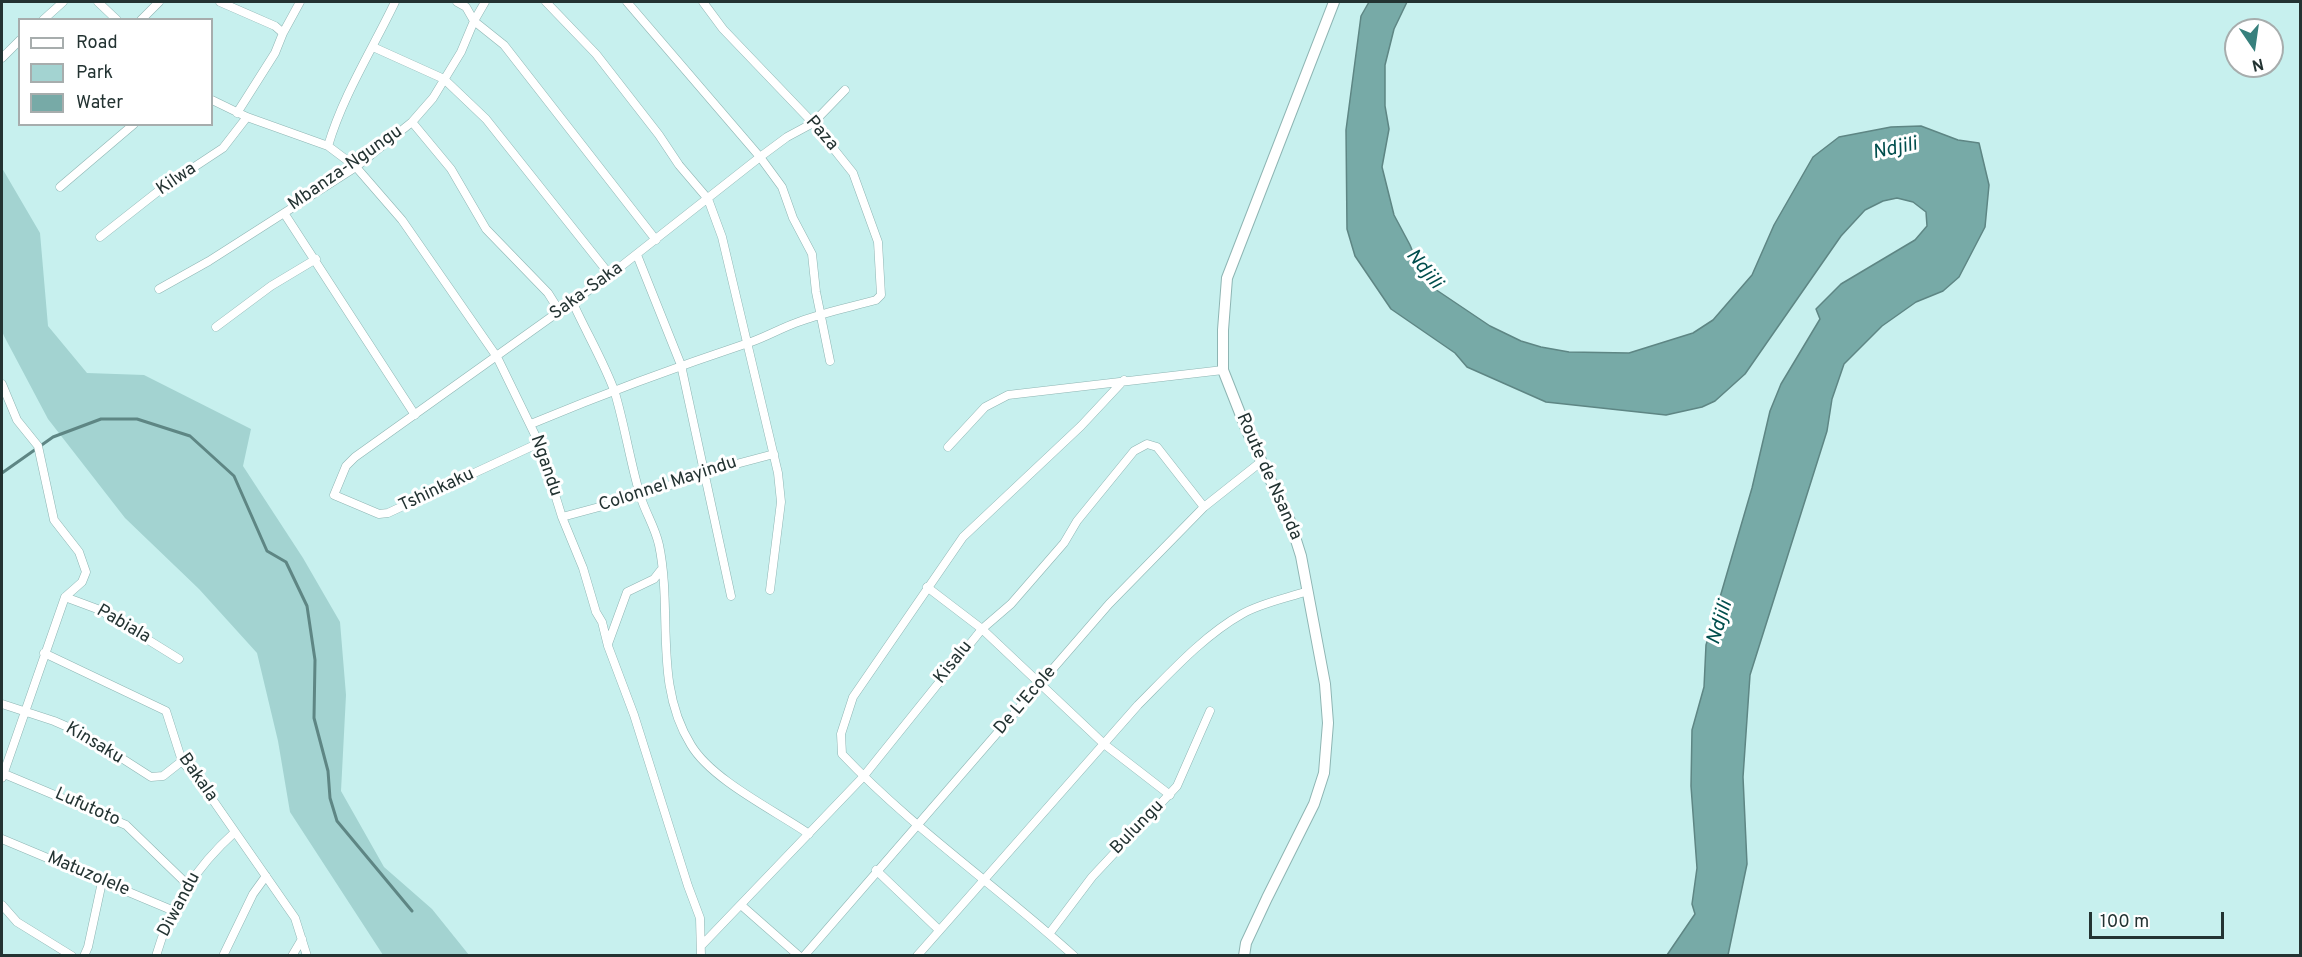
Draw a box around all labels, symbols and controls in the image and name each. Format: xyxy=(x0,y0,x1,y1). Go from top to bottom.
legend xyxy=(18,18,213,126)
north arrow xyxy=(2224,18,2284,78)
text: Road xyxy=(76,32,118,55)
text: N xyxy=(2250,53,2265,75)
text: Park xyxy=(76,62,113,85)
text: Water xyxy=(76,92,123,115)
street label: Paza xyxy=(800,112,842,156)
street label: Mbanza-Ngungu xyxy=(285,122,407,216)
water label: Ndjili xyxy=(1871,134,1919,166)
street label: Kilwa xyxy=(153,159,201,201)
water label: Ndjili xyxy=(1400,245,1446,295)
street label: Saka-Saka xyxy=(546,258,628,326)
street label: Route de Nsanda xyxy=(1230,410,1306,544)
street label: Ngandu xyxy=(524,433,566,499)
street label: Colonnel Mayindu xyxy=(596,452,740,518)
street label: Tshinkaku xyxy=(396,464,478,518)
water label: Ndjili xyxy=(1703,598,1739,648)
street label: Pabiala xyxy=(92,601,154,649)
street label: Kisalu xyxy=(930,637,978,689)
street label: De L'Ecole xyxy=(990,662,1062,740)
street label: Kinsaku xyxy=(61,718,127,770)
street label: Bakala xyxy=(173,750,221,806)
street label: Lufutoto xyxy=(51,784,123,832)
street label: Bulungu xyxy=(1107,796,1169,860)
street label: Matuzolele xyxy=(44,848,132,902)
street label: Diwandu xyxy=(154,869,206,941)
scale bar xyxy=(2092,900,2227,938)
text: 100 m xyxy=(2100,911,2149,934)

